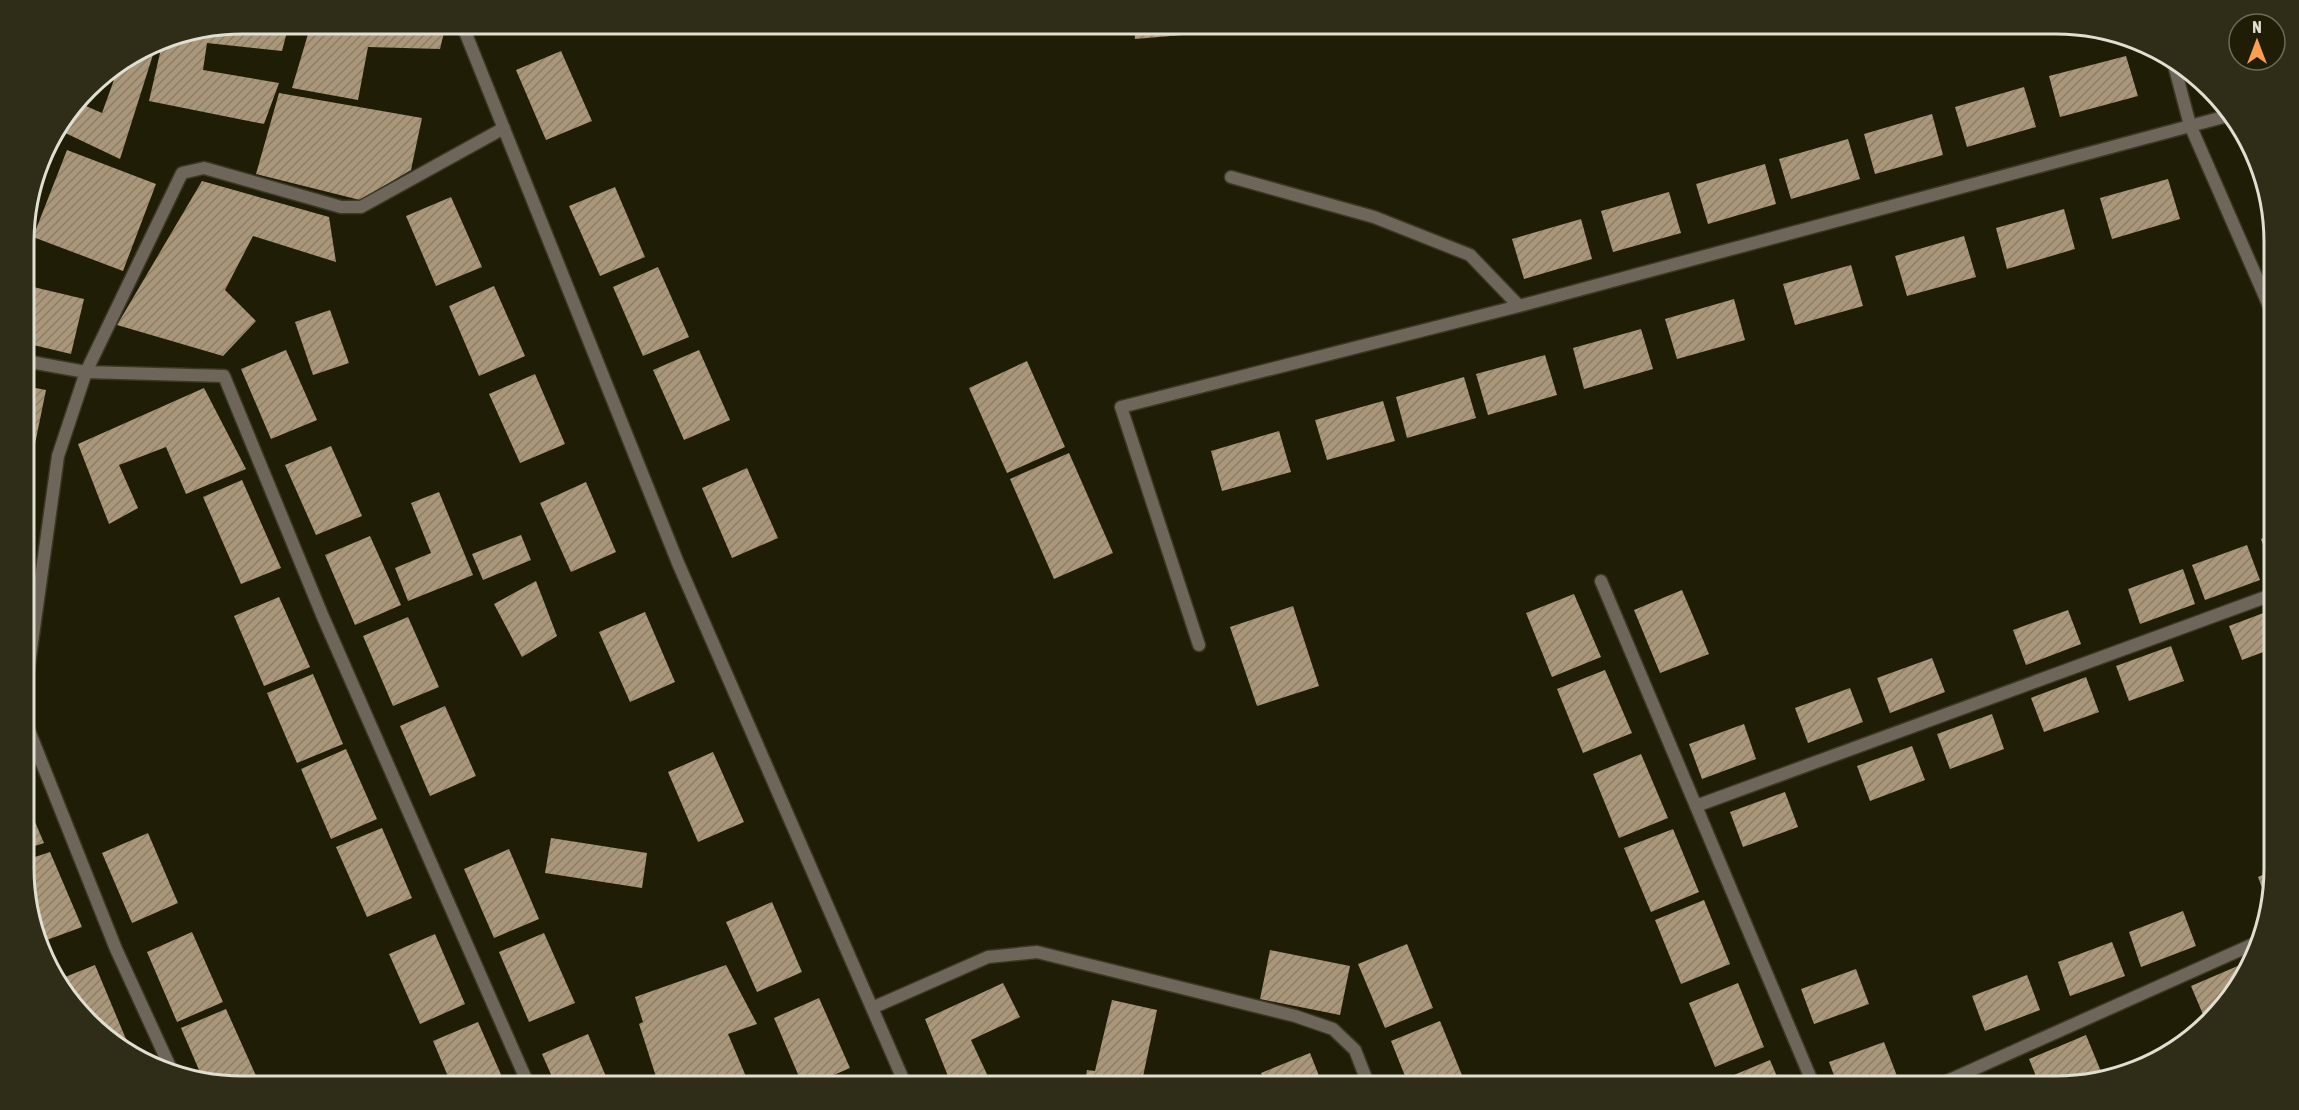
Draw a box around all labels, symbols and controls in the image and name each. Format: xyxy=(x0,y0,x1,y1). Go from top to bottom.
north arrow xyxy=(2227,12,2287,72)
text: N xyxy=(2252,18,2262,36)

